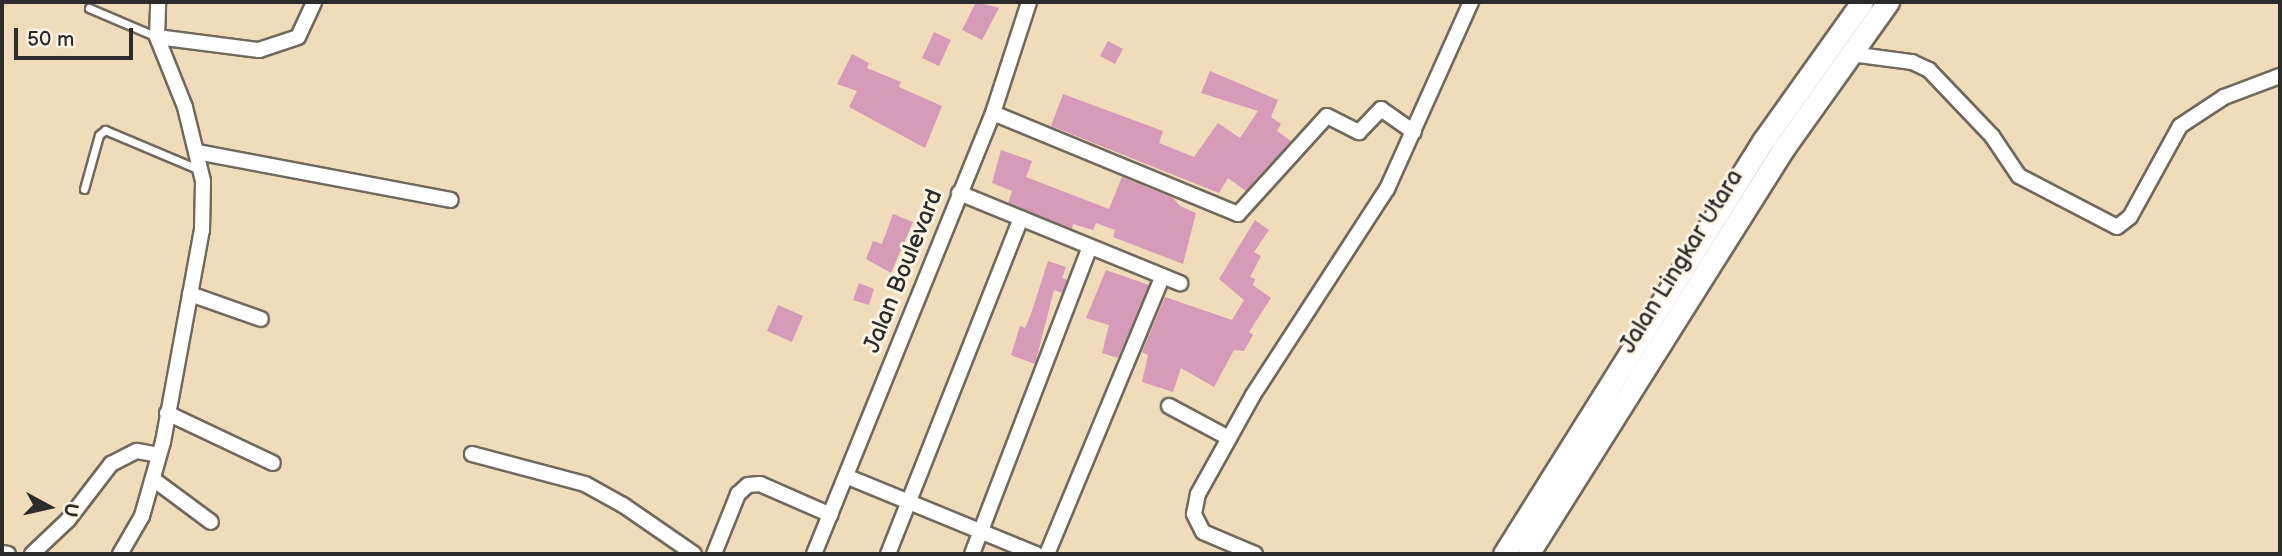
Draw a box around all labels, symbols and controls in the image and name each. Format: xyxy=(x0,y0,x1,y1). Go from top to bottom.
scale bar xyxy=(18,14,136,58)
text: 50 m xyxy=(27,27,74,52)
street label: Jalan Lingkar Utara xyxy=(1613,164,1749,358)
street label: Jalan Boulevard xyxy=(857,185,949,357)
north arrow xyxy=(14,472,84,542)
text: U xyxy=(58,502,83,518)

